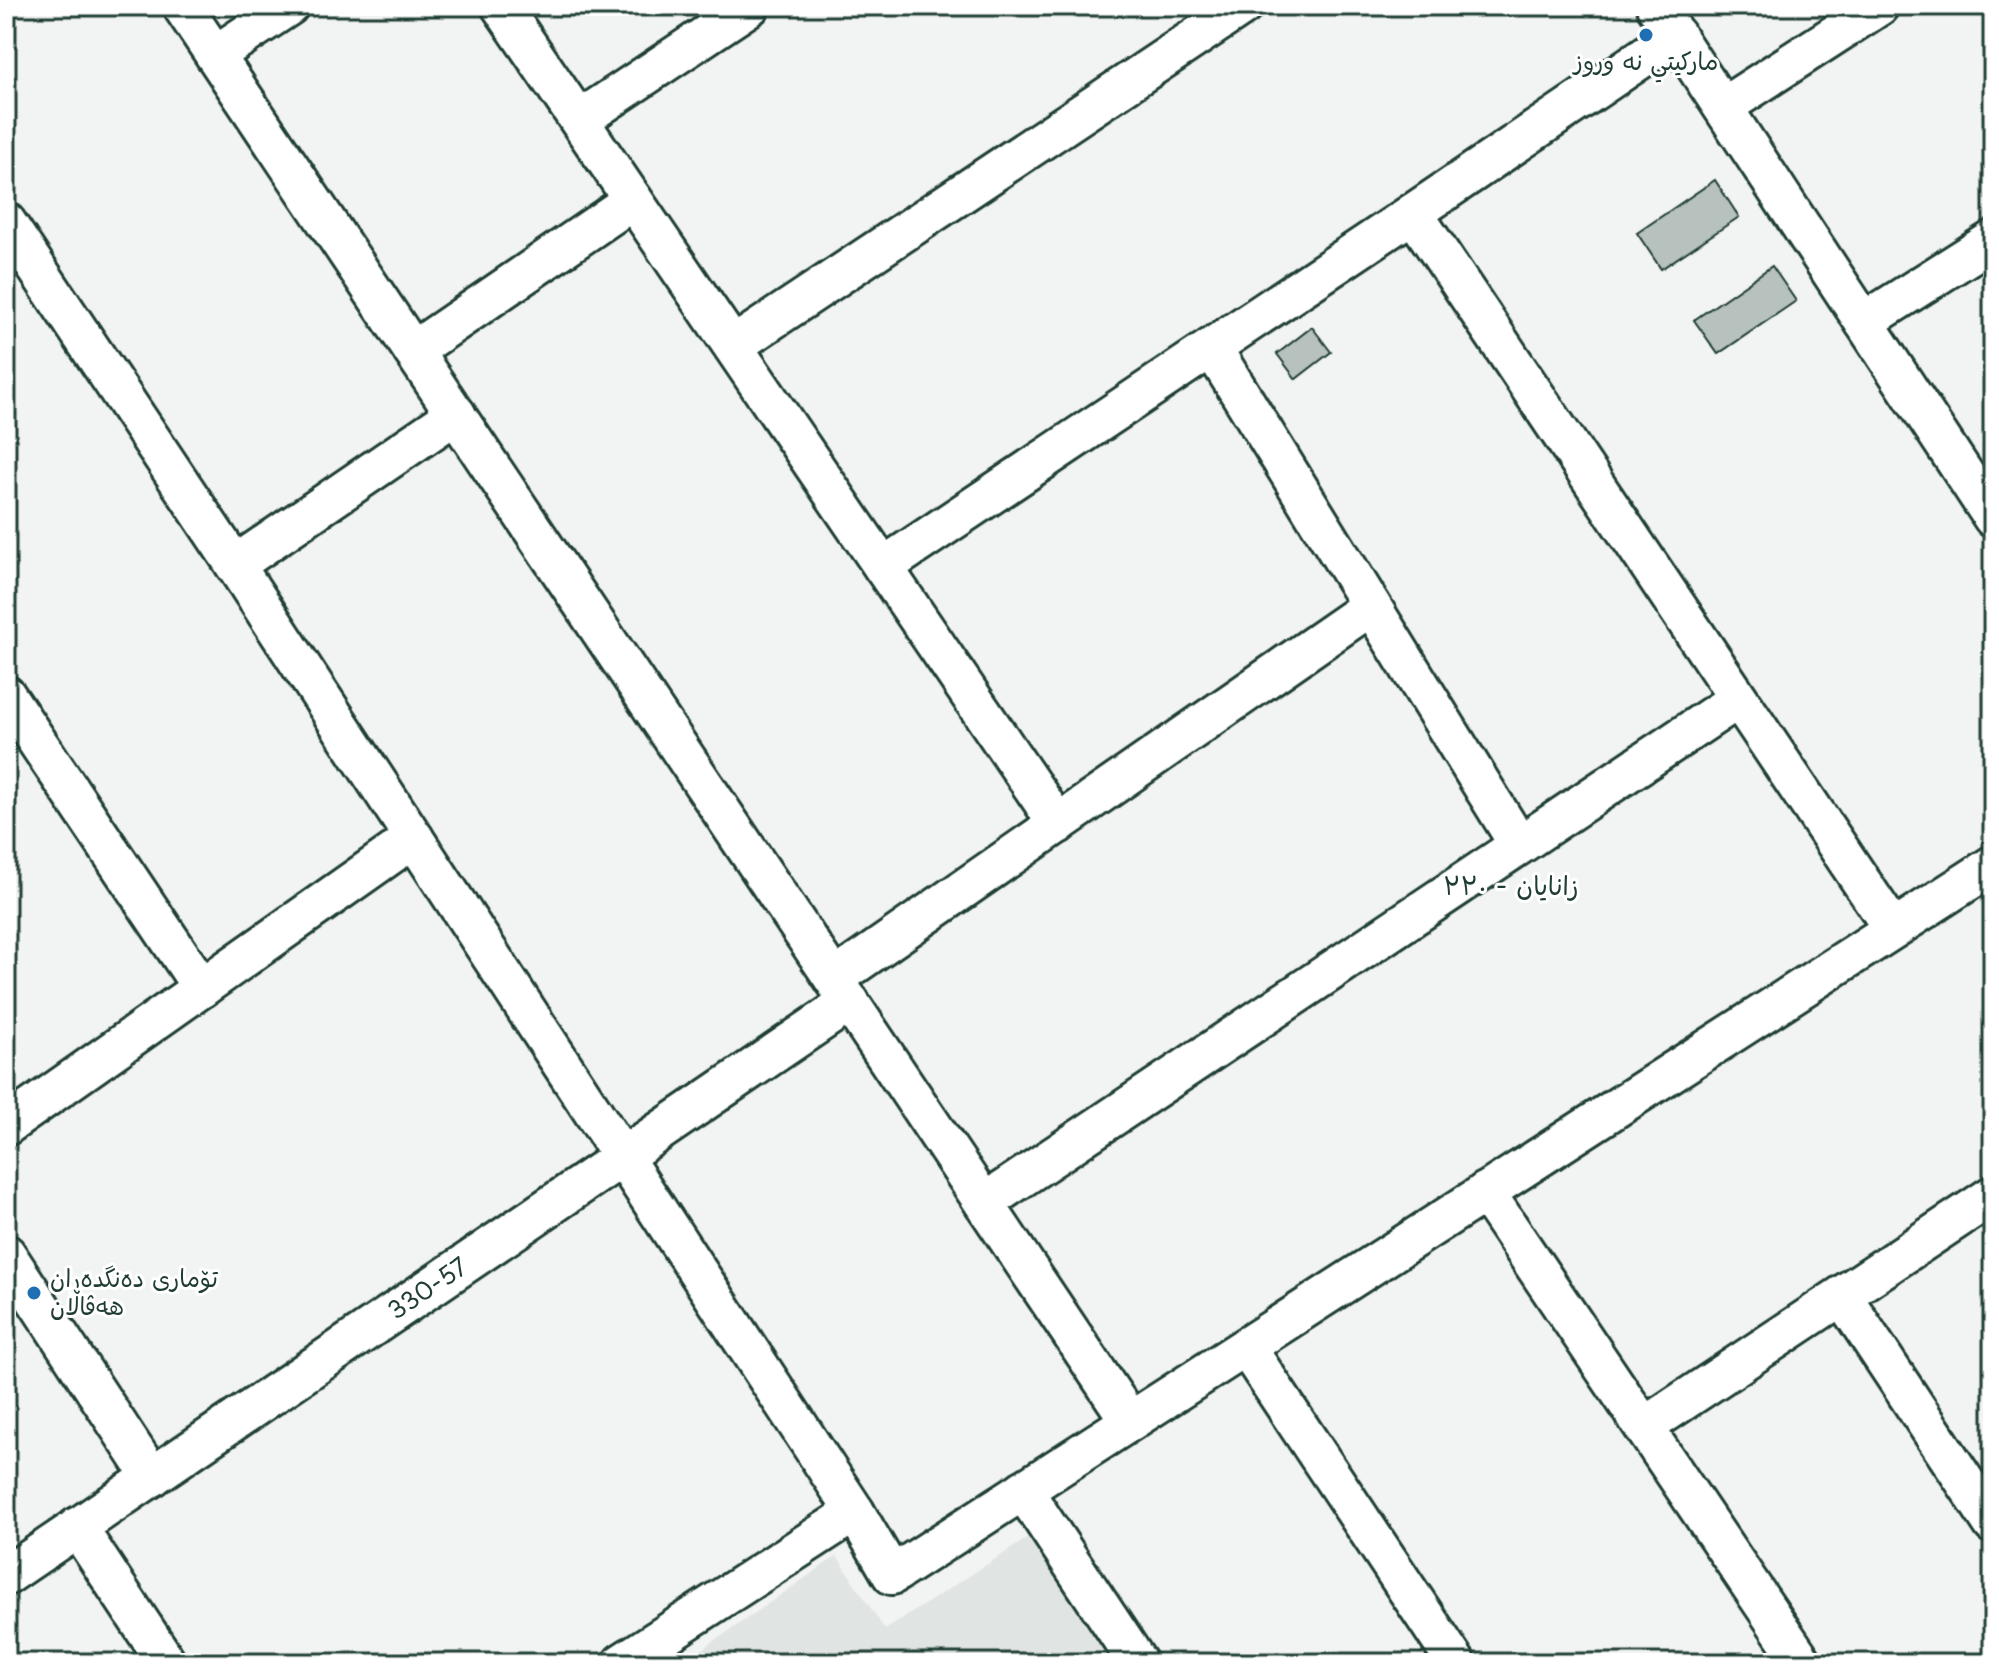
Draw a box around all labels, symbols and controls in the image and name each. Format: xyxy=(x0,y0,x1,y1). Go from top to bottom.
marker: ماركيتي نه وروز xyxy=(1637,26,1655,44)
place label: ماركيتي نه وروز xyxy=(1572,42,1718,83)
district label: زانایان - ٣٣٠ xyxy=(1443,865,1579,904)
street label: 330-57 xyxy=(380,1247,474,1327)
place label: تۆماری دەنگدەران هەڤاڵان xyxy=(50,1259,219,1323)
marker: تۆماری دەنگدەران هەڤاڵان xyxy=(25,1284,43,1302)

